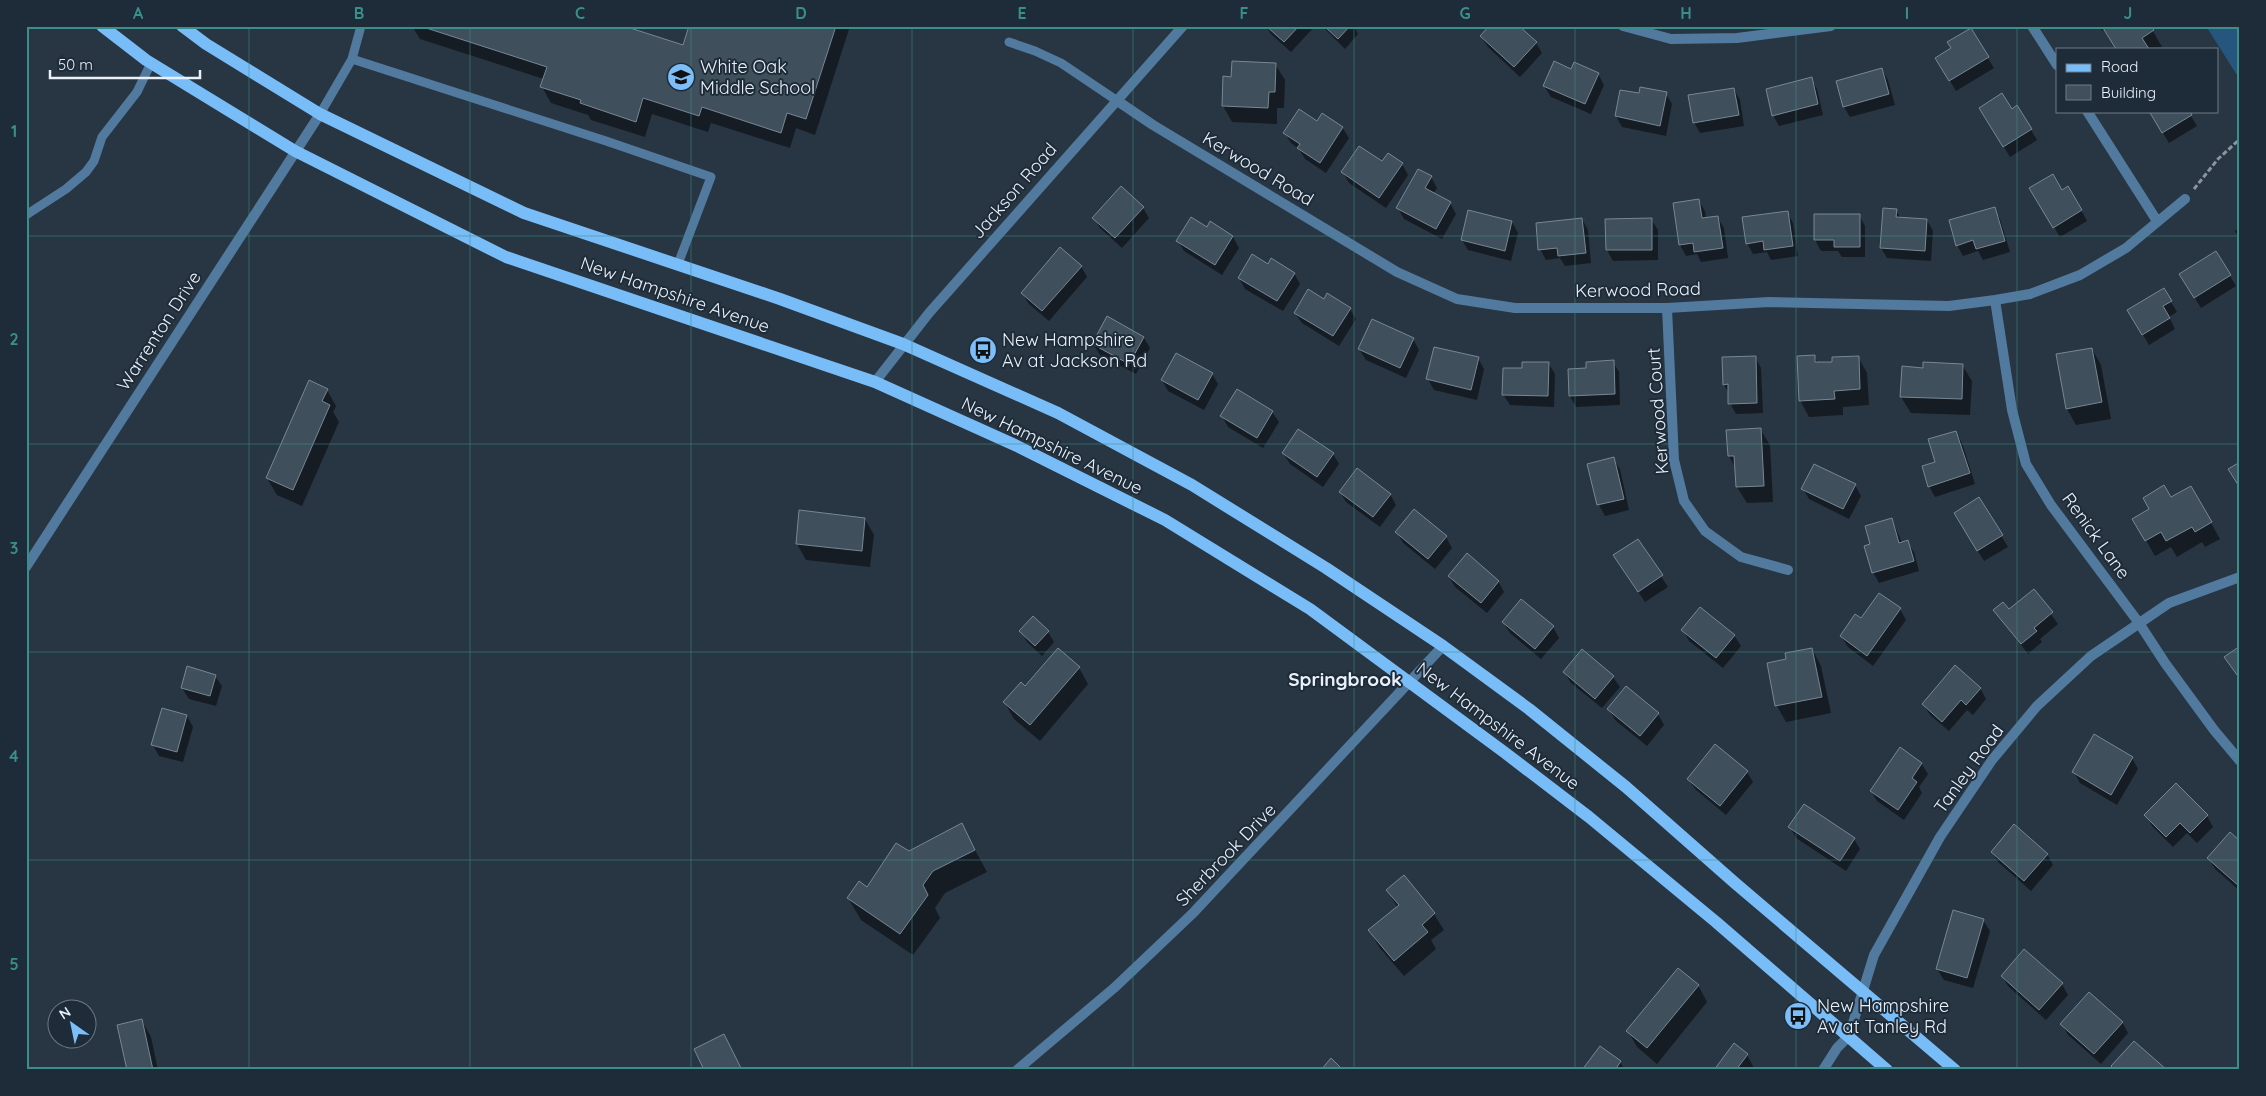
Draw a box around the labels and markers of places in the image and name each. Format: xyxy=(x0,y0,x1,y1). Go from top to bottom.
place label: White Oak Middle School xyxy=(700,55,815,99)
school or university icon: White Oak Middle School xyxy=(666,62,696,92)
place label: New Hampshire Av at Jackson Rd xyxy=(1002,328,1147,372)
bus stop icon: New Hampshire Av at Jackson Rd xyxy=(968,335,998,365)
place label: New Hampshire Av at Tanley Rd xyxy=(1817,994,1949,1038)
bus stop icon: New Hampshire Av at Tanley Rd xyxy=(1783,1001,1813,1031)

